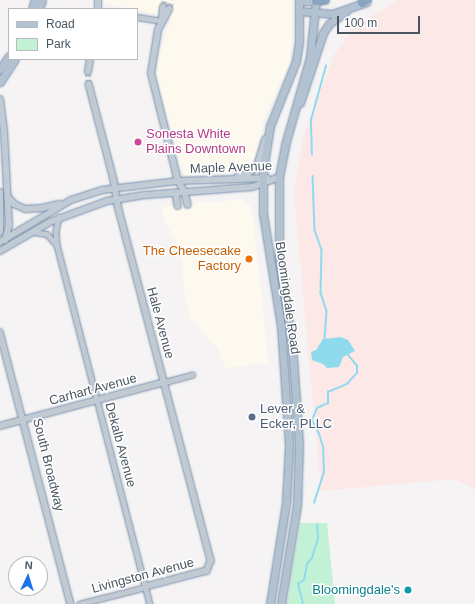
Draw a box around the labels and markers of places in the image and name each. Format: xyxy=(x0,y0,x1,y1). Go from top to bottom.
place label: Sonesta White Plains Downtown xyxy=(146,127,246,158)
marker: Sonesta White Plains Downtown xyxy=(133,137,143,147)
place label: The Cheesecake Factory xyxy=(143,244,241,275)
marker: The Cheesecake Factory xyxy=(244,254,254,264)
place label: Lever & Ecker, PLLC xyxy=(260,402,332,433)
marker: Lever & Ecker, PLLC xyxy=(247,412,257,422)
place label: Bloomingdale's xyxy=(312,582,400,598)
marker: Bloomingdale's xyxy=(403,585,413,595)

